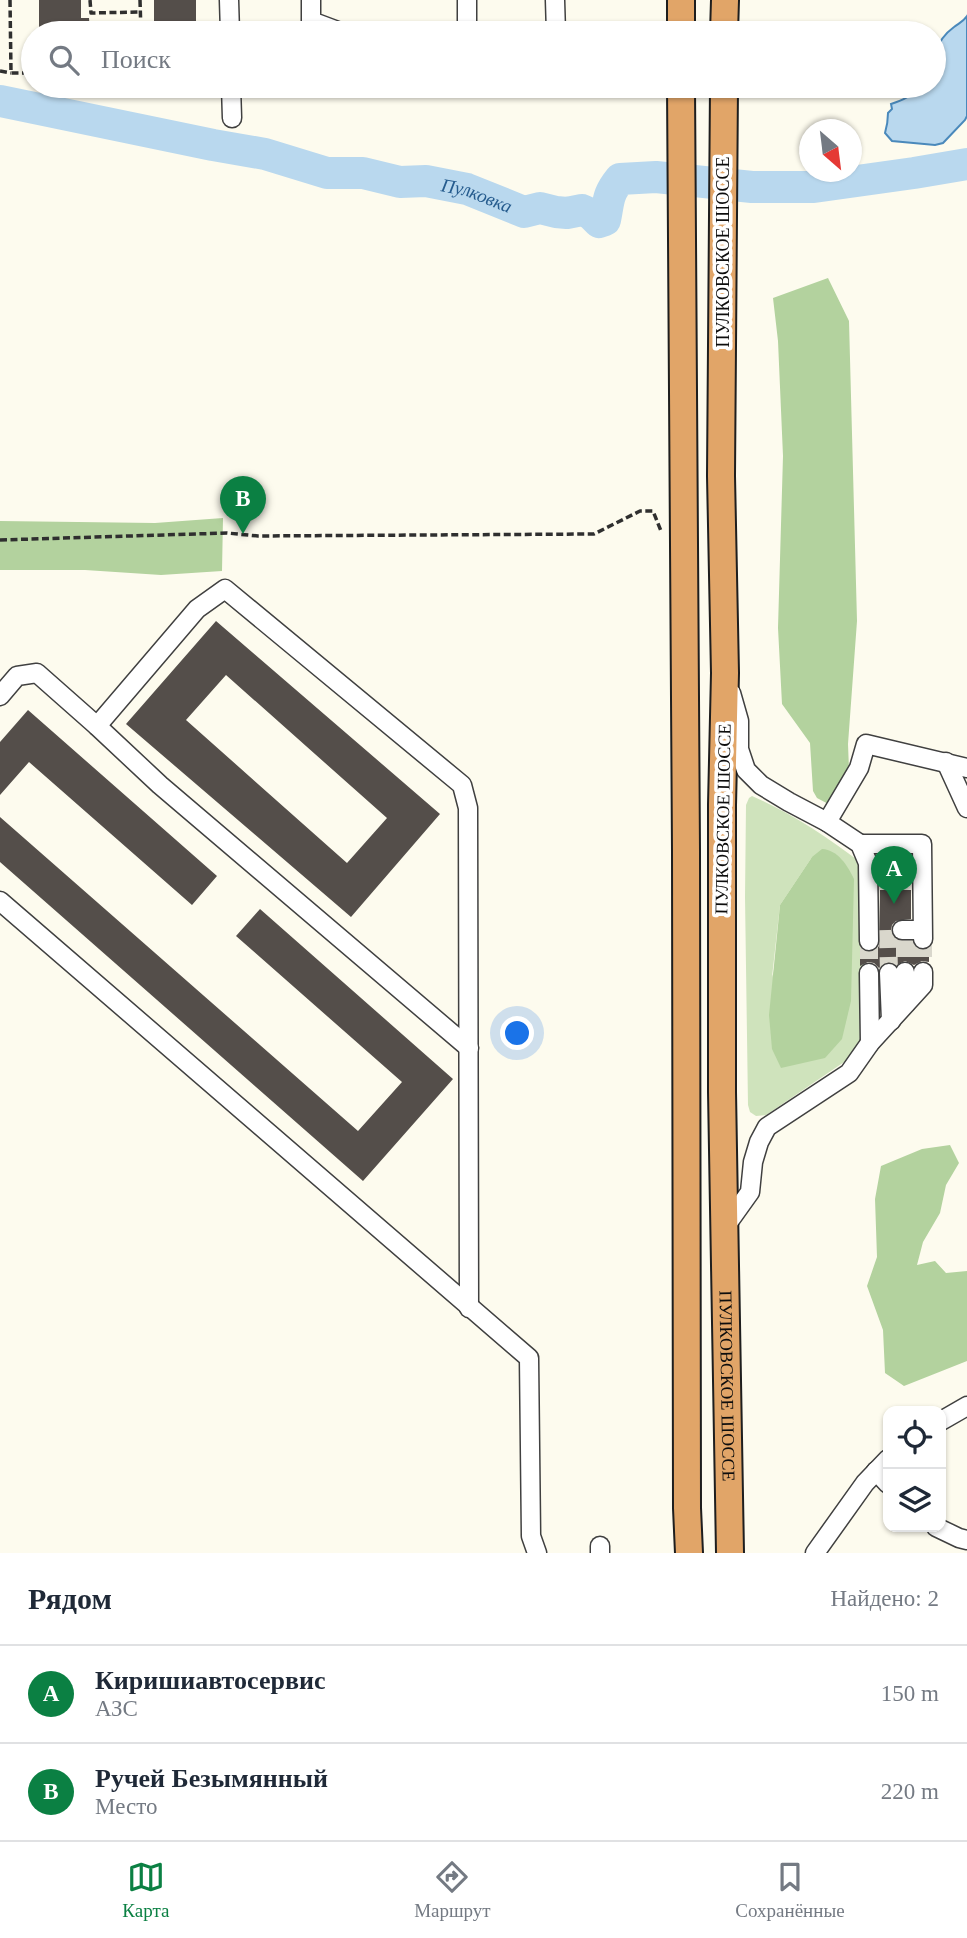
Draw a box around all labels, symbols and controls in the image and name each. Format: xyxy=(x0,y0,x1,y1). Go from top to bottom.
search box xyxy=(21,21,946,98)
icon: search xyxy=(45,41,83,79)
text: Поиск xyxy=(101,45,171,74)
north arrow xyxy=(799,119,862,182)
street label: ПУЛКОВСКОЕ ШОССЕ xyxy=(713,157,733,347)
water label: Пулковка xyxy=(439,174,515,217)
pin: B xyxy=(220,476,266,534)
street label: ПУЛКОВСКОЕ ШОССЕ xyxy=(711,723,735,915)
pin: A xyxy=(871,846,917,904)
your location xyxy=(500,1016,534,1050)
street label: ПУЛКОВСКОЕ ШОССЕ xyxy=(715,1290,739,1482)
map controls xyxy=(883,1406,946,1532)
button: locate xyxy=(883,1406,946,1469)
button: layers xyxy=(883,1469,946,1532)
text: Рядом xyxy=(28,1582,112,1615)
text: Найдено: 2 xyxy=(831,1586,939,1611)
text: Киришиавтосервис xyxy=(95,1666,325,1695)
text: A xyxy=(43,1681,59,1706)
text: 150 m xyxy=(881,1681,939,1706)
text: АЗС xyxy=(95,1696,138,1721)
text: Ручей Безымянный xyxy=(95,1764,328,1793)
text: B xyxy=(43,1779,59,1804)
text: 220 m xyxy=(881,1779,939,1804)
text: Место xyxy=(95,1794,157,1819)
tab: Карта xyxy=(122,1858,169,1922)
tab: Маршрут xyxy=(414,1858,491,1922)
tab: Сохранённые xyxy=(735,1858,845,1922)

